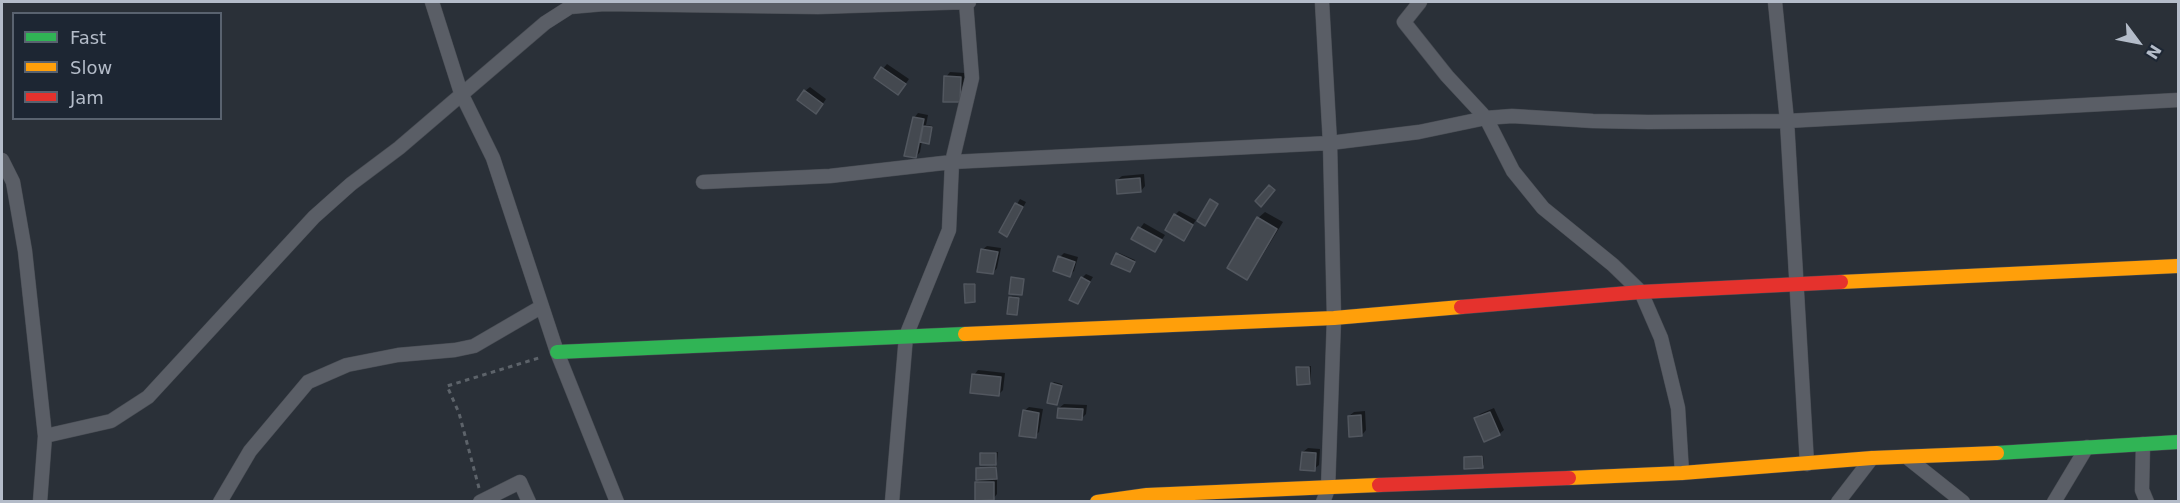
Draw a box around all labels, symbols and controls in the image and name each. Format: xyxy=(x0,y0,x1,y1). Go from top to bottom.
legend xyxy=(12,12,222,120)
north arrow xyxy=(2108,12,2168,72)
text: Fast xyxy=(70,27,106,48)
text: N xyxy=(2142,41,2165,63)
text: Slow xyxy=(70,57,112,78)
text: Jam xyxy=(70,87,104,108)

